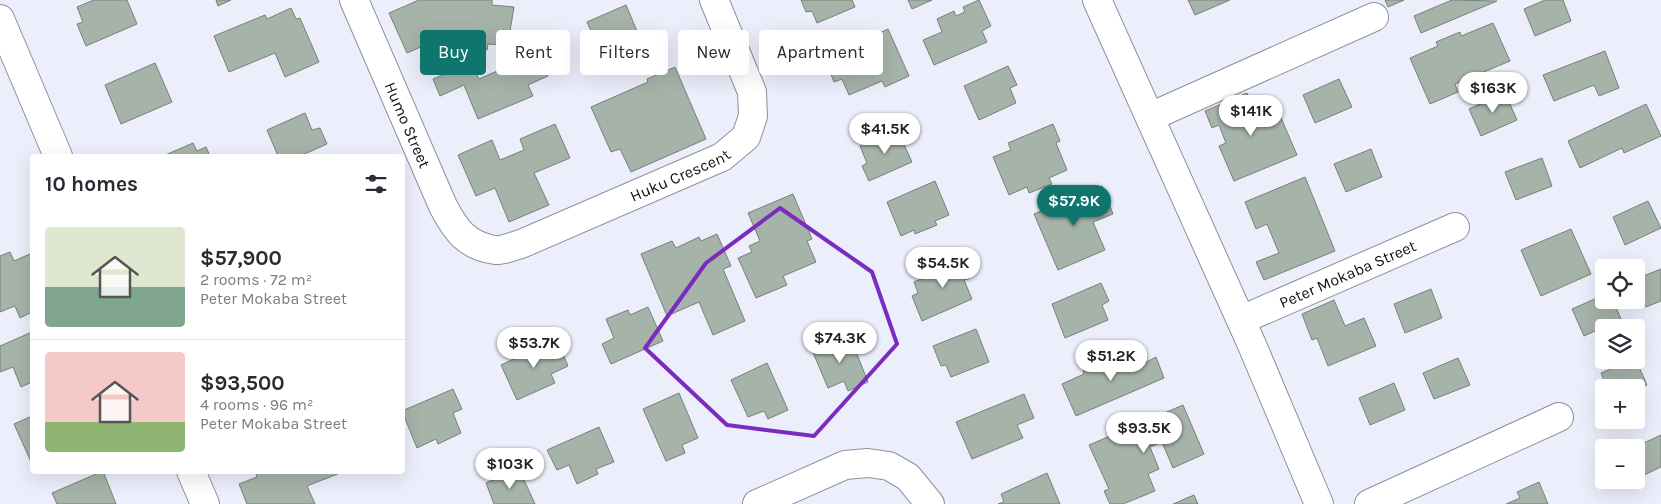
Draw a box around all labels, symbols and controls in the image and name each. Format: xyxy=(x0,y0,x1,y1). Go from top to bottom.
chip: Buy xyxy=(420,30,486,75)
chip: Rent xyxy=(496,30,570,75)
chip: Filters xyxy=(580,30,668,75)
chip: New xyxy=(678,30,749,75)
chip: Apartment xyxy=(759,30,883,75)
pin: $163K xyxy=(1458,72,1528,114)
text: $163K xyxy=(1470,78,1516,97)
street label: Humo Street xyxy=(381,79,435,171)
pin: $141K xyxy=(1216,94,1286,137)
text: $141K xyxy=(1230,101,1272,120)
pin: $41.5K xyxy=(844,112,926,155)
text: $41.5K xyxy=(860,119,910,138)
street label: Huku Crescent xyxy=(627,145,734,205)
icon: filters xyxy=(362,170,390,198)
text: 10 homes xyxy=(45,172,138,196)
pin: $57.9K xyxy=(1033,184,1115,227)
text: $57.9K xyxy=(1048,191,1100,210)
street label: Peter Mokaba Street xyxy=(1276,236,1419,312)
text: $57,900 xyxy=(200,246,282,270)
pin: $54.5K xyxy=(902,246,984,289)
icon: home xyxy=(85,247,145,307)
text: $54.5K xyxy=(916,253,970,272)
map controls xyxy=(1595,259,1645,489)
button: locate xyxy=(1595,259,1645,309)
text: 2 rooms · 72 m² xyxy=(200,270,312,289)
text: Peter Mokaba Street xyxy=(200,289,347,308)
button: layers xyxy=(1595,319,1645,369)
pin: $74.3K xyxy=(799,322,881,364)
pin: $53.7K xyxy=(493,326,575,369)
text: $74.3K xyxy=(814,328,866,347)
text: $53.7K xyxy=(508,333,560,352)
pin: $51.2K xyxy=(1070,340,1152,382)
text: $51.2K xyxy=(1086,346,1136,365)
text: $93,500 xyxy=(200,371,284,395)
icon: home xyxy=(85,372,145,432)
button: + xyxy=(1595,379,1645,429)
text: 4 rooms · 96 m² xyxy=(200,395,313,414)
pin: $93.5K xyxy=(1103,412,1185,454)
text: Peter Mokaba Street xyxy=(200,414,347,433)
text: $93.5K xyxy=(1117,418,1171,437)
button: − xyxy=(1595,439,1645,489)
pin: $103K xyxy=(475,448,545,490)
text: $103K xyxy=(486,454,534,473)

